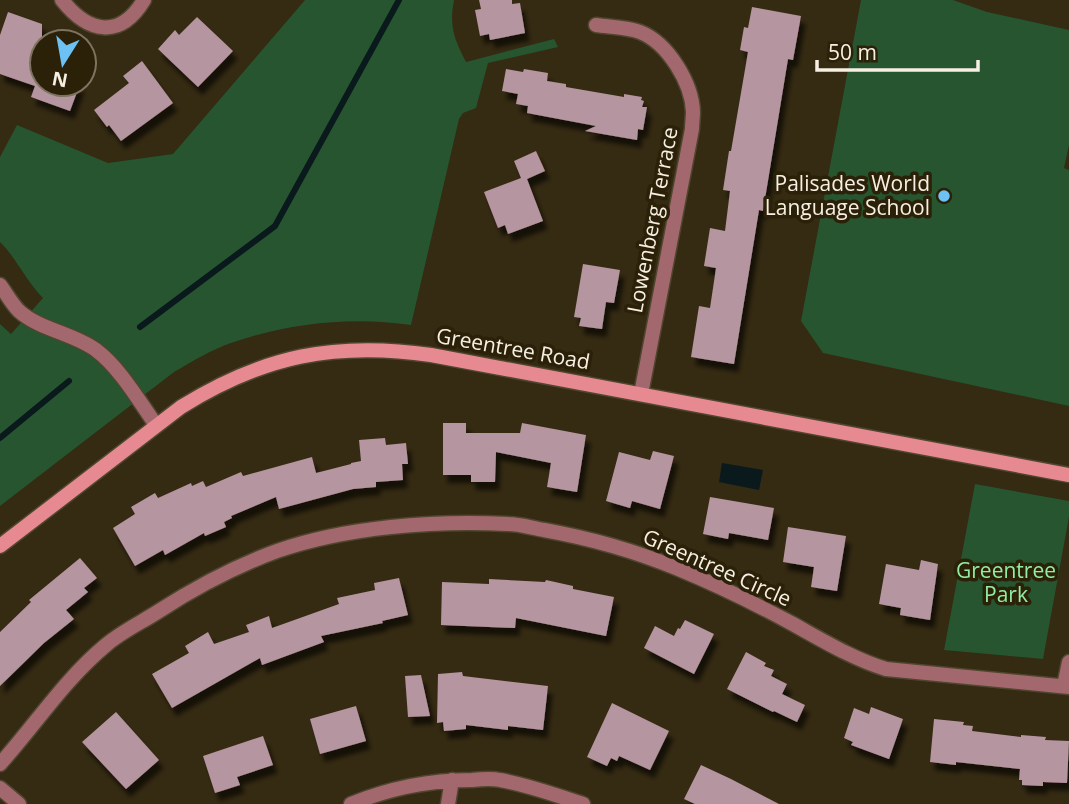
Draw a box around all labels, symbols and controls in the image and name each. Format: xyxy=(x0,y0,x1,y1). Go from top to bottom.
north arrow xyxy=(28,28,98,98)
scale bar xyxy=(817,28,978,72)
text: 50 m xyxy=(828,38,877,66)
text: N xyxy=(50,65,70,94)
street label: Lowenberg Terrace xyxy=(620,125,684,315)
place label: Palisades World Language School xyxy=(765,169,930,221)
marker: Palisades World Language School xyxy=(936,188,952,204)
street label: Greentree Road xyxy=(434,321,592,375)
street label: Greentree Circle xyxy=(639,522,796,612)
park label: Greentree Park xyxy=(956,556,1056,608)

